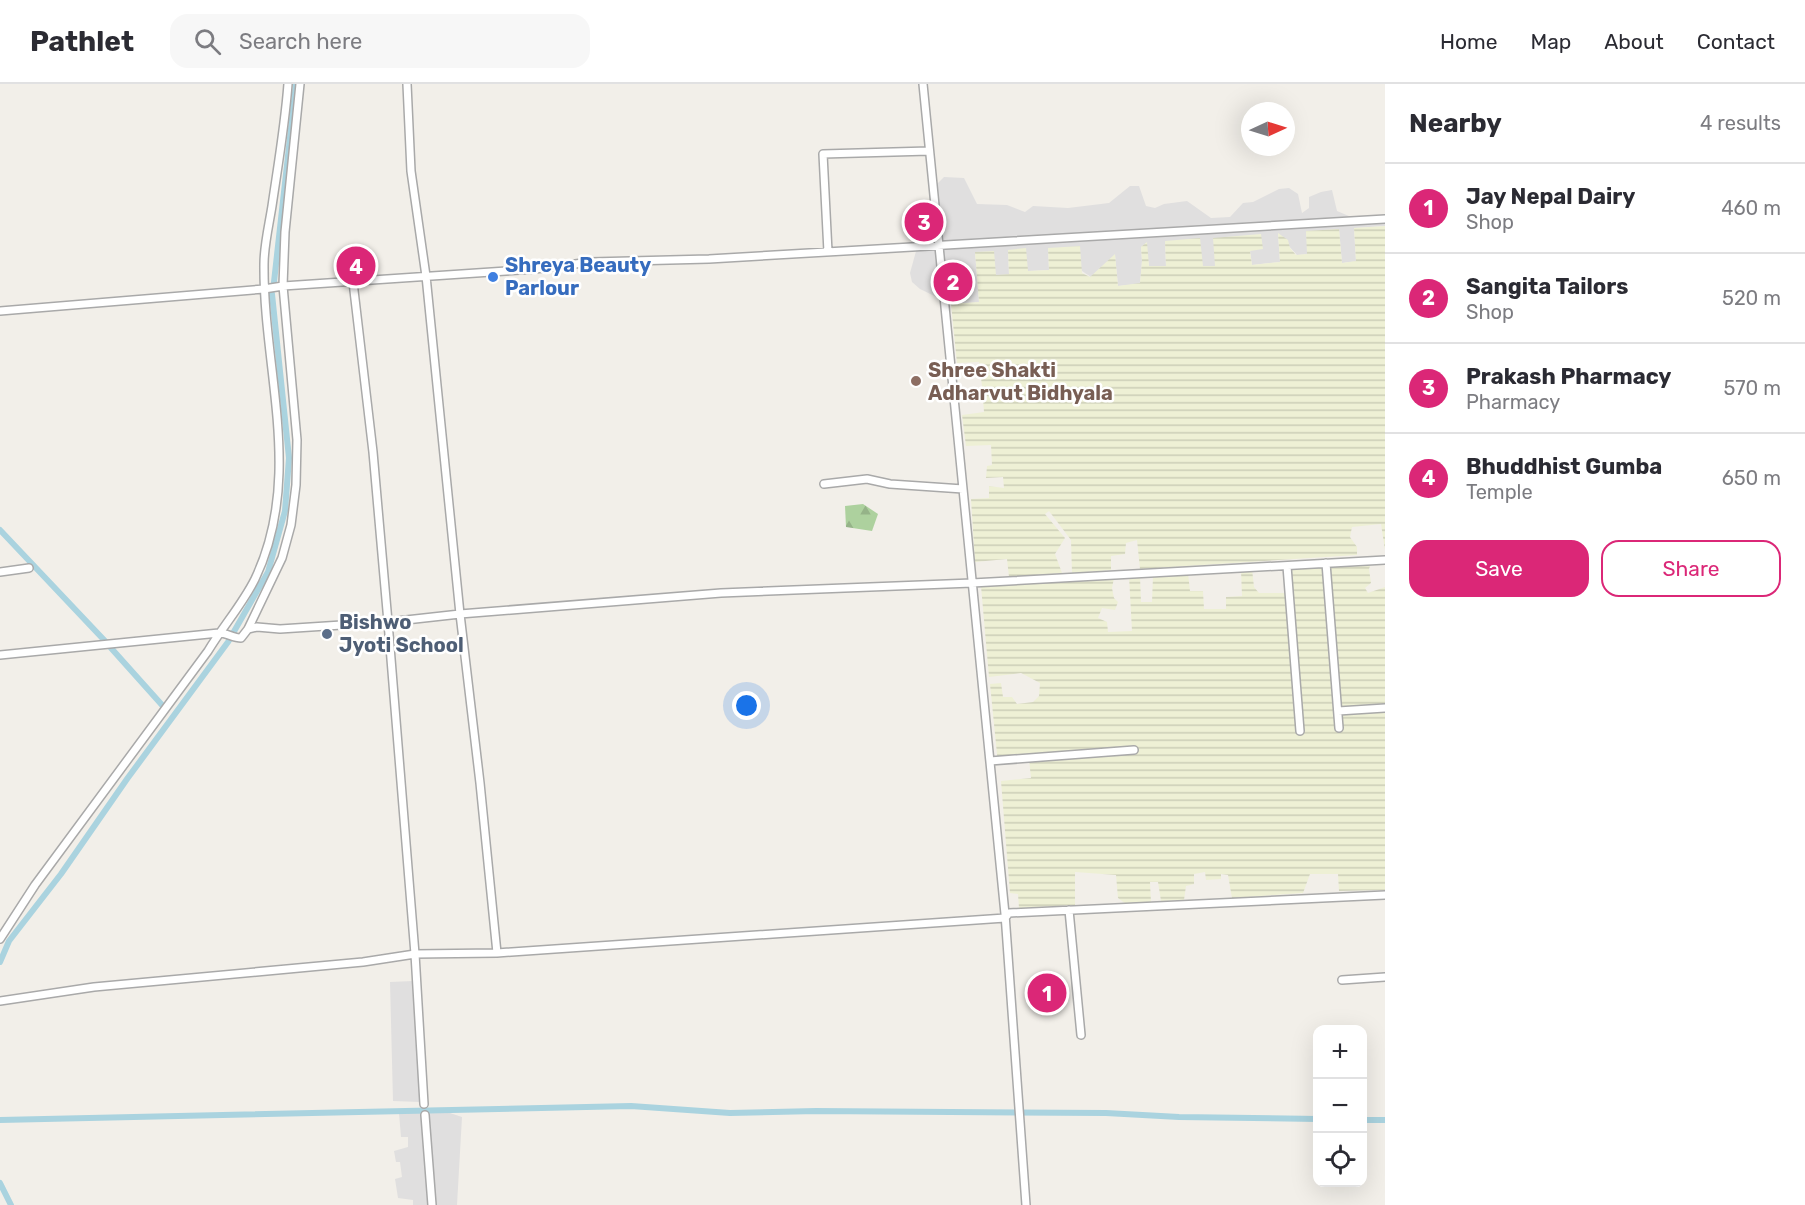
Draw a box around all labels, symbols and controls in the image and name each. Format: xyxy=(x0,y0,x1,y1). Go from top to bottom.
search box xyxy=(170,14,590,68)
text: Pathlet xyxy=(30,25,134,58)
icon: search xyxy=(191,25,224,58)
text: Search here xyxy=(239,28,362,55)
text: Home xyxy=(1440,29,1497,54)
text: Map xyxy=(1530,29,1571,54)
text: About xyxy=(1604,29,1664,54)
text: Contact xyxy=(1697,29,1775,54)
north arrow xyxy=(1241,102,1295,156)
text: Nearby xyxy=(1409,108,1502,139)
text: 4 results xyxy=(1700,111,1781,135)
text: Jay Nepal Dairy xyxy=(1466,183,1635,210)
text: 1 xyxy=(1424,196,1433,220)
text: 460 m xyxy=(1721,196,1781,220)
pin: 3 xyxy=(904,200,944,244)
text: Shop xyxy=(1466,210,1514,234)
pin: 4 xyxy=(336,244,376,288)
place label: Shreya Beauty Parlour xyxy=(505,253,651,300)
pin: 2 xyxy=(934,260,972,304)
marker: Shreya Beauty Parlour xyxy=(486,270,500,284)
text: Sangita Tailors xyxy=(1466,273,1628,300)
text: 2 xyxy=(1422,286,1435,310)
text: 520 m xyxy=(1722,286,1781,310)
text: Shop xyxy=(1466,300,1514,324)
place label: Shree Shakti Adharvut Bidhyala xyxy=(928,358,1113,405)
text: Prakash Pharmacy xyxy=(1466,363,1671,390)
marker: Shree Shakti Adharvut Bidhyala xyxy=(909,374,923,388)
text: 3 xyxy=(1422,376,1435,400)
text: 570 m xyxy=(1723,376,1781,400)
text: Pharmacy xyxy=(1466,390,1560,414)
text: Bhuddhist Gumba xyxy=(1466,453,1662,480)
text: 4 xyxy=(1422,466,1435,490)
text: 650 m xyxy=(1722,466,1781,490)
text: Temple xyxy=(1466,480,1533,504)
button: Save xyxy=(1409,540,1589,597)
button: Share xyxy=(1601,540,1781,597)
place label: Bishwo Jyoti School xyxy=(339,610,464,657)
marker: Bishwo Jyoti School xyxy=(320,627,334,641)
your location xyxy=(732,691,761,720)
pin: 1 xyxy=(1028,970,1066,1016)
map controls xyxy=(1313,1025,1367,1187)
button: + xyxy=(1313,1025,1367,1079)
button: − xyxy=(1313,1079,1367,1133)
button: locate xyxy=(1313,1133,1367,1187)

